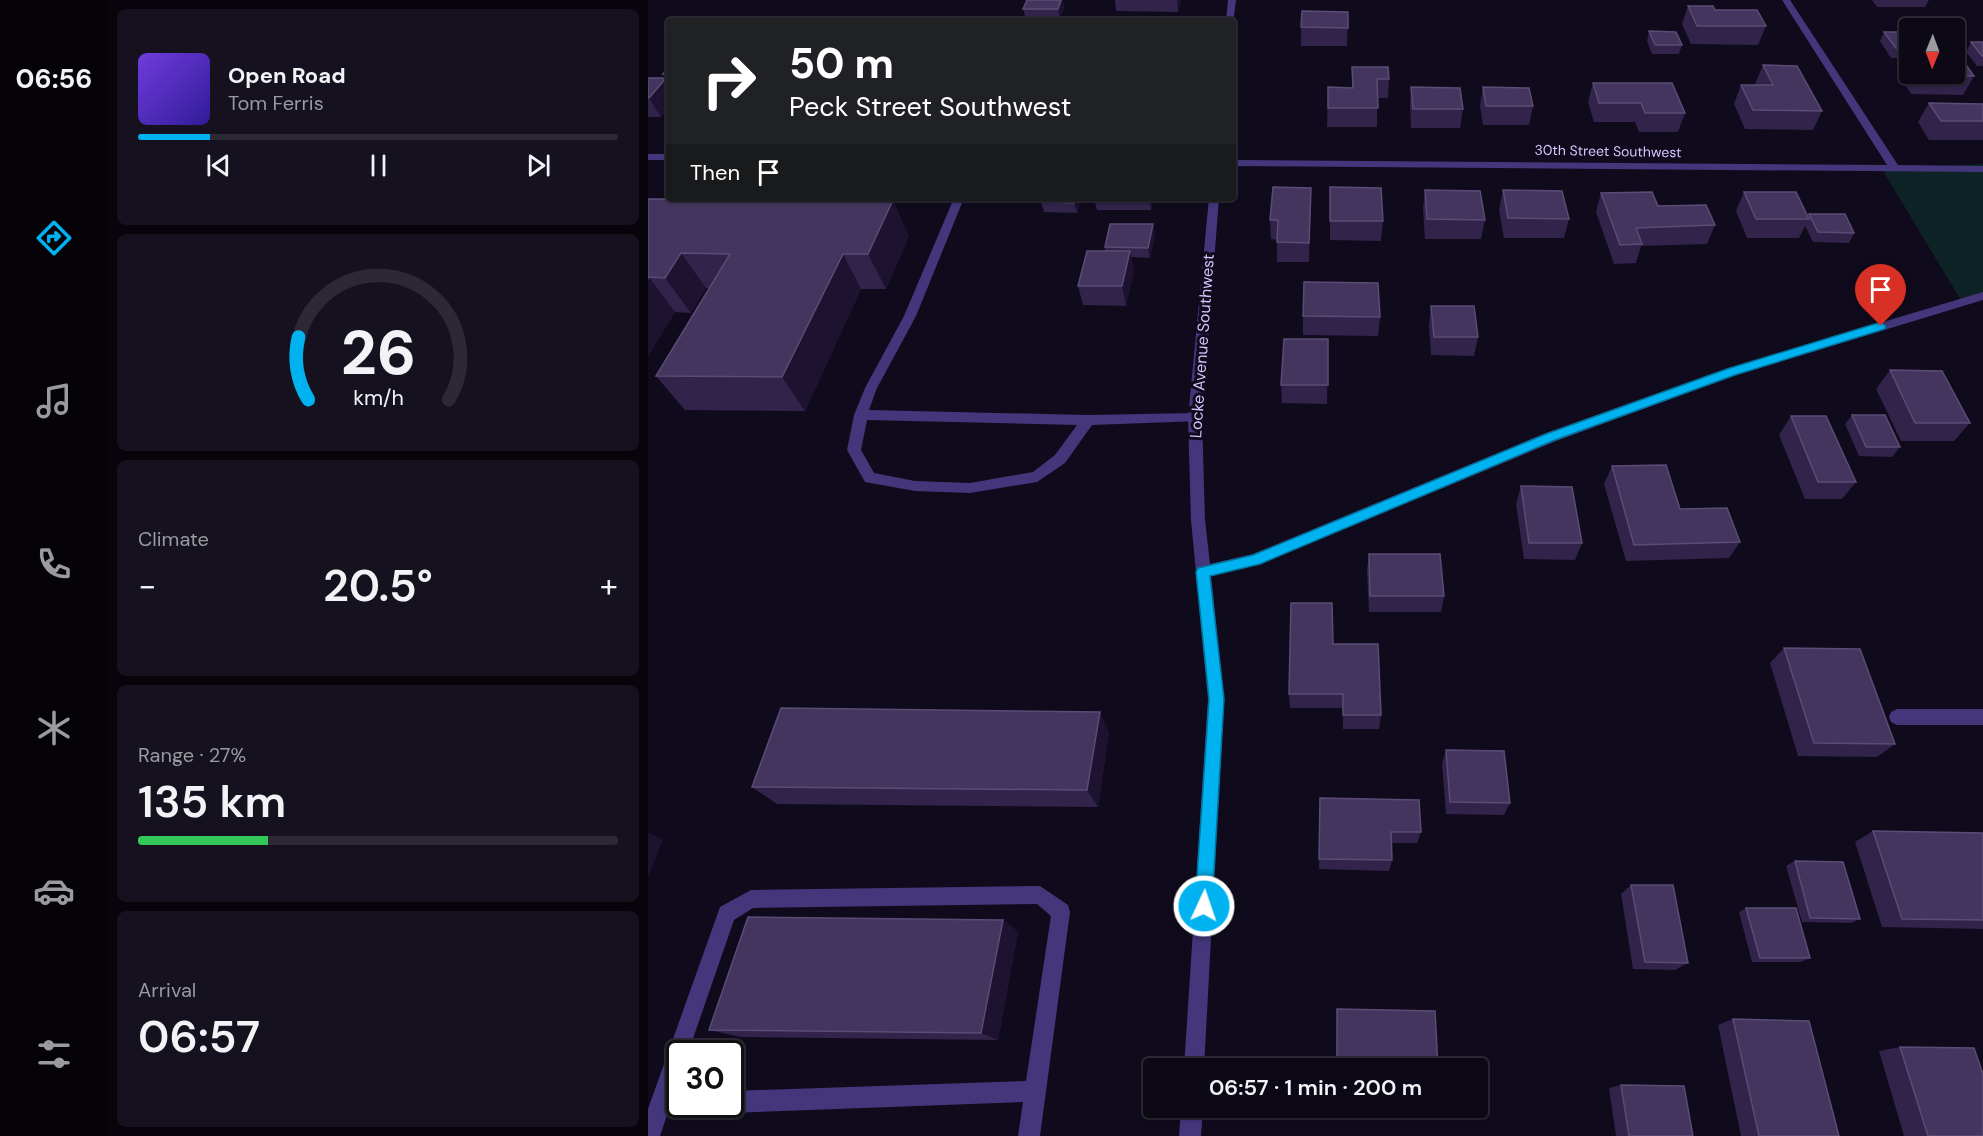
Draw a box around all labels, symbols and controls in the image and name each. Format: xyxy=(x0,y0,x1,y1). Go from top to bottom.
north arrow xyxy=(1899,18,1965,84)
map controls xyxy=(1899,18,1965,84)
text: 50 m xyxy=(789,36,894,91)
icon: right xyxy=(690,42,768,120)
text: 06:56 xyxy=(16,61,92,96)
text: Open Road xyxy=(228,61,346,90)
text: Peck Street Southwest xyxy=(789,89,1071,124)
text: Tom Ferris xyxy=(228,90,324,116)
street label: 30th Street Southwest xyxy=(1534,141,1682,161)
icon: previous xyxy=(202,149,235,182)
icon: pause xyxy=(362,149,395,182)
icon: next xyxy=(522,149,555,182)
icon: arrive xyxy=(752,156,785,189)
text: Then xyxy=(690,158,740,187)
icon: directions xyxy=(33,217,75,259)
street label: Locke Avenue Southwest xyxy=(1185,253,1219,439)
pin xyxy=(1855,264,1906,326)
icon: arrive xyxy=(1864,273,1897,306)
text: 26 xyxy=(340,312,416,393)
icon: music xyxy=(33,380,75,422)
text: km/h xyxy=(353,384,403,412)
text: Climate xyxy=(138,526,209,552)
icon: phone xyxy=(33,543,75,585)
text: 20.5° xyxy=(323,556,433,615)
text: − xyxy=(138,564,156,607)
text: + xyxy=(600,564,618,607)
icon: climate xyxy=(33,707,75,749)
text: Range · 27% xyxy=(138,742,246,768)
text: 135 km xyxy=(138,772,286,831)
icon: car xyxy=(33,870,75,912)
position arrow xyxy=(1172,874,1236,938)
text: Arrival xyxy=(138,977,196,1003)
text: 06:57 xyxy=(138,1007,260,1066)
icon: filters xyxy=(33,1033,75,1075)
speed limit sign: 30 xyxy=(666,1040,744,1118)
text: 06:57 · 1 min · 200 m xyxy=(1209,1073,1422,1102)

